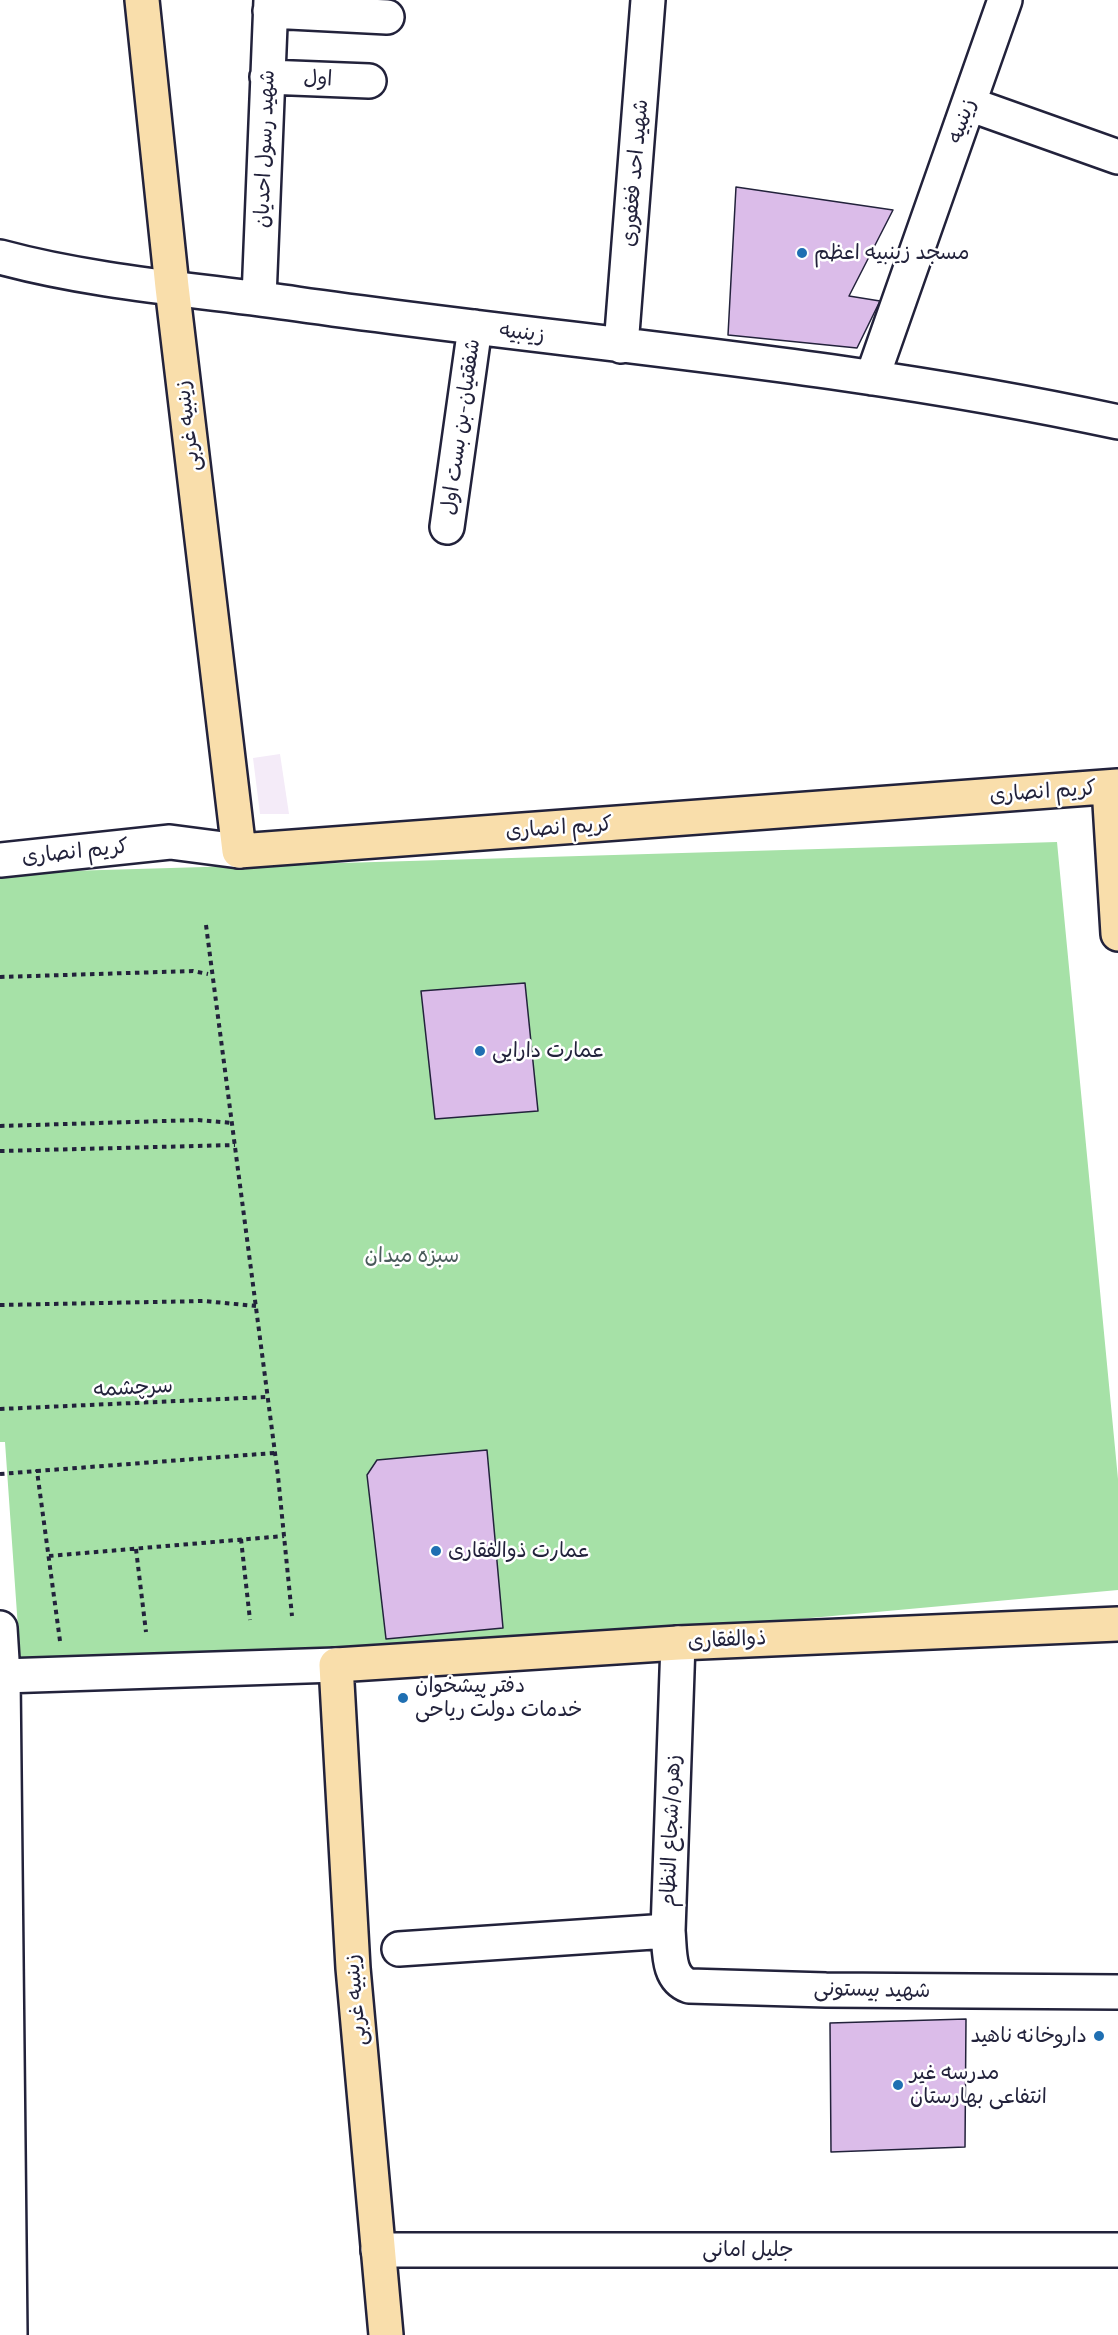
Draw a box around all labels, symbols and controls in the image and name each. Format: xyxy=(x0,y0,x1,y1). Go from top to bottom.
street label: اول xyxy=(303,66,333,92)
street label: شهید رسول احدیان xyxy=(250,69,280,229)
street label: زینبیه xyxy=(943,95,981,147)
street label: شهید احد فغفوری xyxy=(616,98,654,248)
place label: مسجد زینبیه اعظم xyxy=(814,240,969,266)
marker: مسجد زینبیه اعظم xyxy=(795,246,809,260)
street label: زینبیه xyxy=(498,318,546,348)
street label: شفقتیان-بن بست اول xyxy=(436,337,486,517)
street label: زینبیه غربی xyxy=(170,379,206,473)
street label: کریم انصاری xyxy=(989,776,1097,808)
street label: کریم انصاری xyxy=(505,812,613,844)
street label: کریم انصاری xyxy=(20,834,130,870)
place label: عمارت دارایی xyxy=(492,1038,605,1064)
marker: عمارت دارایی xyxy=(473,1044,487,1058)
park label: سبزه میدان xyxy=(365,1243,459,1269)
street label: سرچشمه xyxy=(92,1373,174,1403)
place label: عمارت ذوالفقاری xyxy=(448,1538,590,1564)
marker: عمارت ذوالفقاری xyxy=(429,1544,443,1558)
street label: ذوالفقاری xyxy=(687,1625,767,1655)
place label: دفتر پیشخوان خدمات دولت ریاحی xyxy=(415,1673,582,1723)
marker: دفتر پیشخوان خدمات دولت ریاحی xyxy=(396,1691,410,1705)
street label: زهره/شجاع النظام xyxy=(656,1754,686,1908)
street label: زینبیه غربی xyxy=(339,1953,373,2047)
street label: شهید بیستونی xyxy=(813,1976,931,2004)
place label: داروخانه ناهید xyxy=(971,2023,1087,2049)
marker: داروخانه ناهید xyxy=(1092,2029,1106,2043)
place label: مدرسه غیر انتفاعی بهارستان xyxy=(910,2060,1047,2110)
marker: مدرسه غیر انتفاعی بهارستان xyxy=(891,2078,905,2092)
street label: جلیل امانی xyxy=(702,2237,794,2263)

